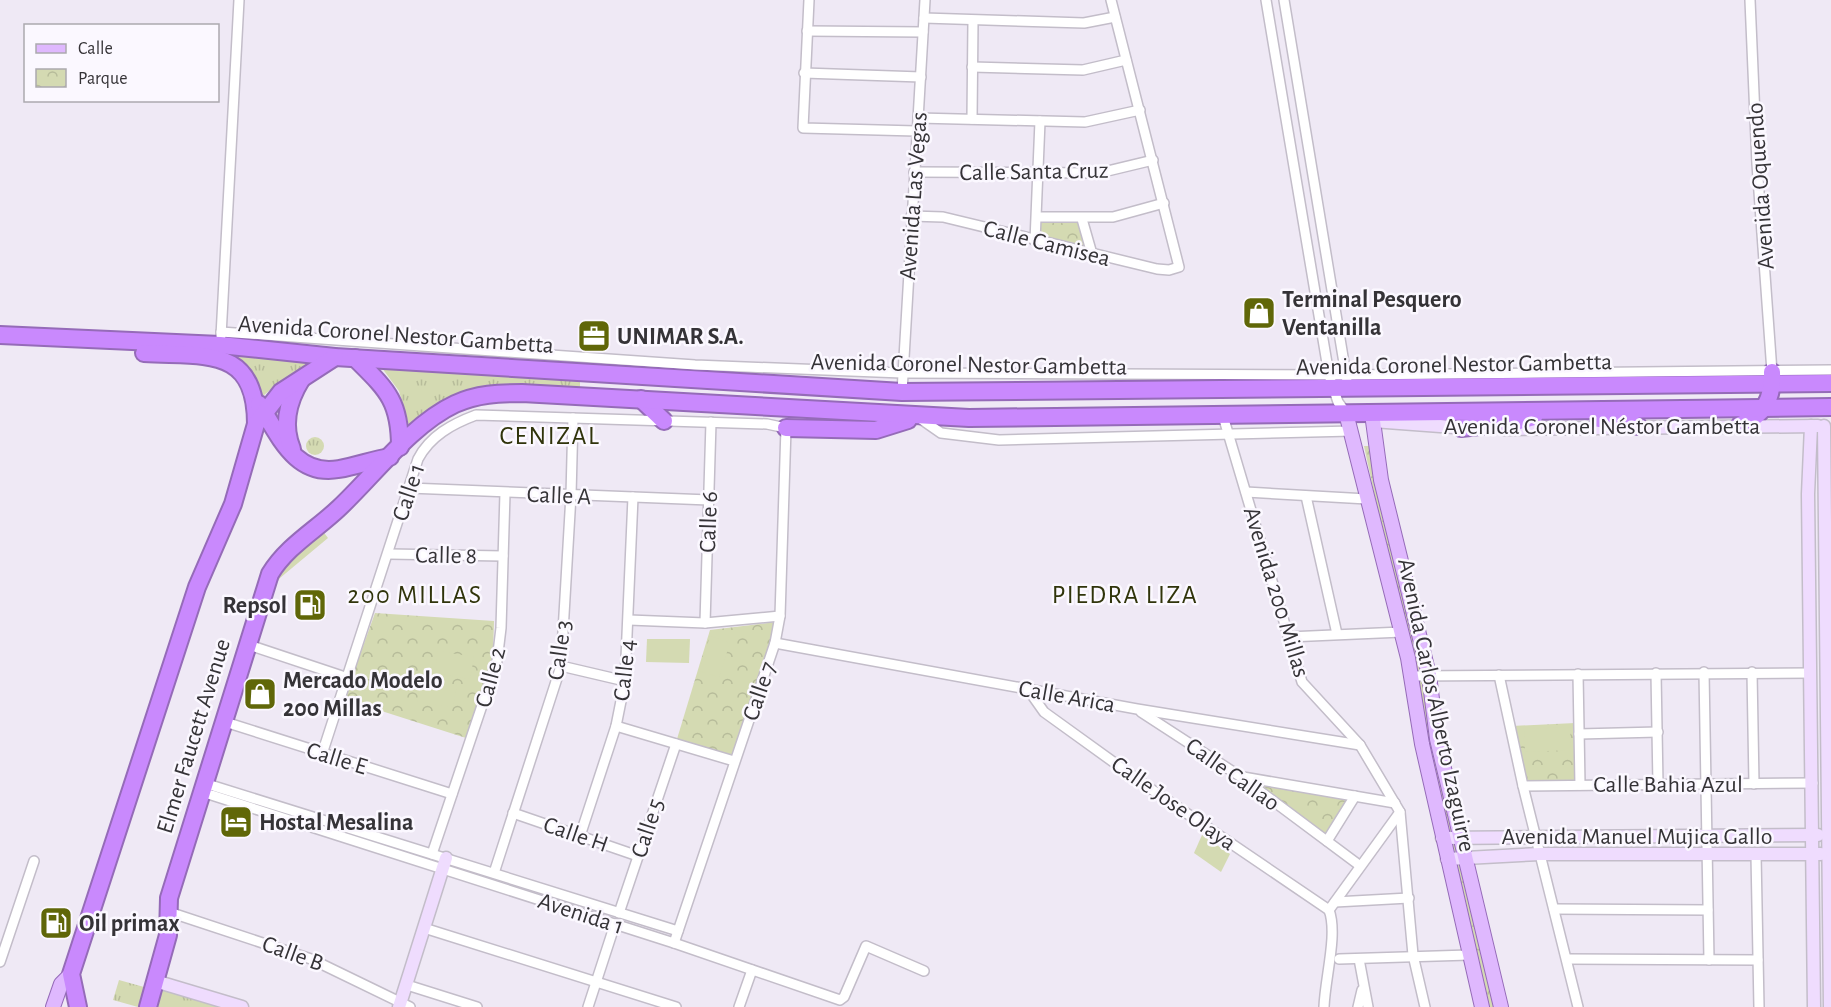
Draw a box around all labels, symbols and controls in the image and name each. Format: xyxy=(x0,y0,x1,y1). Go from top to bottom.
legend xyxy=(24,24,219,102)
text: Calle xyxy=(78,40,113,58)
text: Parque xyxy=(78,70,127,88)
street label: Avenida Oquendo xyxy=(1743,102,1779,270)
street label: Avenida Las Vegas xyxy=(896,111,932,281)
street label: Calle Santa Cruz xyxy=(959,159,1109,185)
street label: Calle Camisea xyxy=(981,217,1113,271)
place label: Terminal Pesquero Ventanilla xyxy=(1282,288,1462,340)
shop icon: Terminal Pesquero Ventanilla xyxy=(1241,295,1277,331)
street label: Avenida Coronel Nestor Gambetta xyxy=(237,312,555,358)
office icon: UNIMAR S.A. xyxy=(576,318,612,354)
place label: UNIMAR S.A. xyxy=(617,325,744,349)
street label: Avenida Coronel Nestor Gambetta xyxy=(811,350,1127,380)
street label: Avenida Coronel Nestor Gambetta xyxy=(1296,350,1612,380)
street label: Avenida Coronel Néstor Gambetta xyxy=(1444,415,1760,439)
district label: CENIZAL xyxy=(500,423,600,449)
street label: Calle 1 xyxy=(388,461,429,524)
street label: Calle A xyxy=(526,483,592,509)
street label: Calle 6 xyxy=(696,491,722,553)
street label: Avenida 200 Millas xyxy=(1239,504,1313,680)
street label: Calle 8 xyxy=(415,543,477,569)
street label: Avenida Carlos Alberto Izaguirre xyxy=(1393,556,1479,854)
district label: 200 MILLAS xyxy=(348,582,483,608)
district label: PIEDRA LIZA xyxy=(1052,582,1198,608)
fuel station icon: Repsol xyxy=(292,587,328,623)
place label: Repsol xyxy=(222,594,287,618)
street label: Calle 3 xyxy=(544,619,576,682)
street label: Elmer Faucett Avenue xyxy=(153,636,235,836)
street label: Calle 4 xyxy=(610,638,640,702)
street label: Calle 2 xyxy=(471,644,511,710)
street label: Calle 7 xyxy=(739,659,781,724)
place label: Mercado Modelo 200 Millas xyxy=(283,669,443,721)
shop icon: Mercado Modelo 200 Millas xyxy=(242,676,278,712)
street label: Calle Arica xyxy=(1017,677,1117,717)
street label: Calle Callao xyxy=(1181,734,1284,816)
street label: Calle E xyxy=(304,738,370,780)
street label: Calle Jose Olaya xyxy=(1107,752,1240,856)
street label: Calle Bahia Azul xyxy=(1593,773,1743,797)
street label: Calle 5 xyxy=(627,796,669,861)
hotel icon: Hostal Mesalina xyxy=(218,804,254,840)
place label: Hostal Mesalina xyxy=(259,811,414,835)
street label: Calle H xyxy=(540,813,611,857)
street label: Avenida Manuel Mujica Gallo xyxy=(1502,825,1772,849)
street label: Avenida 1 xyxy=(535,889,626,939)
fuel station icon: Oil primax xyxy=(38,905,74,941)
place label: Oil primax xyxy=(79,912,180,936)
street label: Calle B xyxy=(259,932,327,976)

